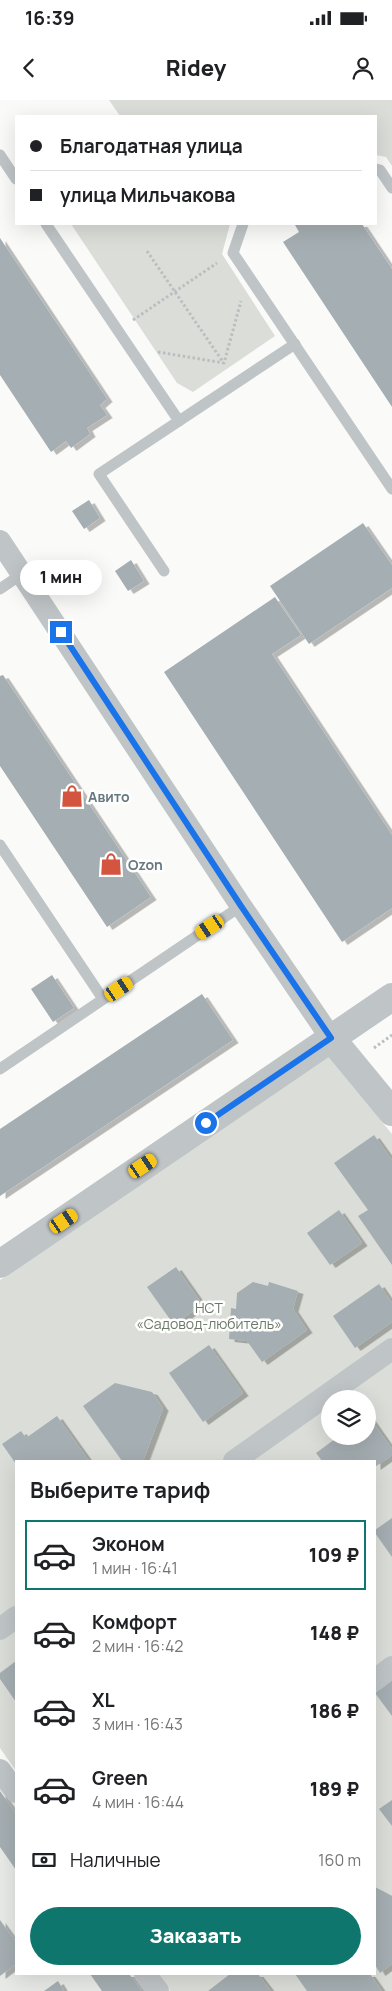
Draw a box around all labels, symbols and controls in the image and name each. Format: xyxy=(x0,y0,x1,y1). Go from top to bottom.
text: 16:39 xyxy=(25,5,75,31)
text: Ridey xyxy=(166,53,226,83)
icon: back xyxy=(15,54,43,82)
icon: person xyxy=(349,54,377,82)
text: Благодатная улица xyxy=(60,133,243,159)
text: улица Мильчакова xyxy=(60,182,235,208)
callout: 1 мин xyxy=(20,560,102,594)
text: 1 мин xyxy=(40,566,82,588)
route end xyxy=(50,621,72,643)
shop icon: Авито xyxy=(59,783,85,809)
place label: Авито xyxy=(88,787,130,806)
shop icon: Ozon xyxy=(98,851,124,877)
place label: Ozon xyxy=(128,855,163,874)
car xyxy=(193,912,226,942)
car xyxy=(102,974,135,1004)
route start xyxy=(195,1112,217,1134)
car xyxy=(126,1151,159,1181)
car xyxy=(47,1206,80,1236)
park label: НСТ «Садовод-любитель» xyxy=(136,1298,282,1333)
map controls xyxy=(321,1390,376,1445)
button: layers xyxy=(321,1390,376,1445)
text: Выберите тариф xyxy=(30,1475,210,1505)
text: Эконом xyxy=(92,1531,165,1557)
icon: car xyxy=(32,1533,77,1578)
text: 109 ₽ xyxy=(309,1542,359,1568)
text: 1 мин · 16:41 xyxy=(92,1557,178,1579)
text: Комфорт xyxy=(92,1609,177,1635)
icon: car xyxy=(32,1611,77,1656)
text: 148 ₽ xyxy=(310,1620,359,1646)
text: 2 мин · 16:42 xyxy=(92,1635,183,1657)
text: XL xyxy=(92,1687,115,1713)
icon: car xyxy=(32,1689,77,1734)
text: 186 ₽ xyxy=(310,1698,359,1724)
text: 3 мин · 16:43 xyxy=(92,1713,183,1735)
text: Green xyxy=(92,1765,148,1791)
icon: car xyxy=(32,1767,77,1812)
text: 189 ₽ xyxy=(310,1776,359,1802)
text: 4 мин · 16:44 xyxy=(92,1791,184,1813)
icon: cash xyxy=(30,1846,58,1874)
text: Наличные xyxy=(70,1847,161,1873)
text: 160 m xyxy=(318,1849,361,1871)
button: Заказать xyxy=(30,1907,361,1965)

